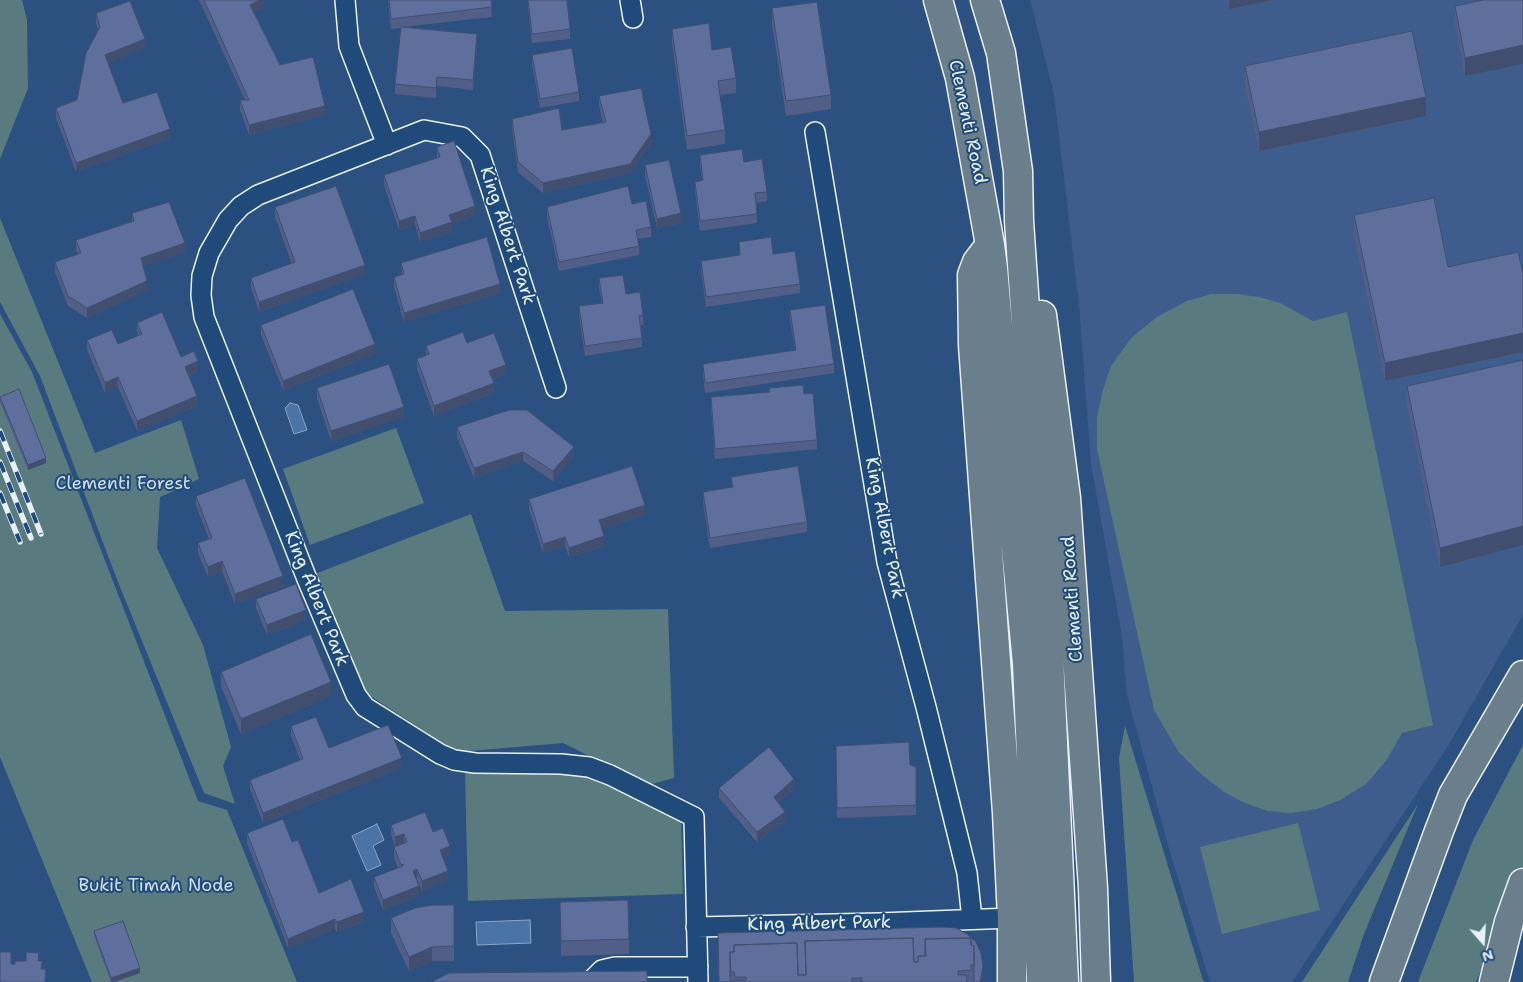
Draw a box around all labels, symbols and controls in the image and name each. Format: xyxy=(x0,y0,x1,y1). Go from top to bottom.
street label: Clementi Road xyxy=(943,58,991,186)
street label: King Albert Park xyxy=(475,164,539,308)
street label: King Albert Park xyxy=(860,455,908,601)
park label: Clementi Forest xyxy=(55,473,191,495)
street label: King Albert Park xyxy=(279,528,353,670)
street label: Clementi Road xyxy=(1058,535,1088,663)
park label: Bukit Timah Node xyxy=(78,875,234,897)
street label: King Albert Park xyxy=(747,912,891,936)
north arrow xyxy=(1458,917,1508,967)
text: N xyxy=(1480,946,1496,966)

